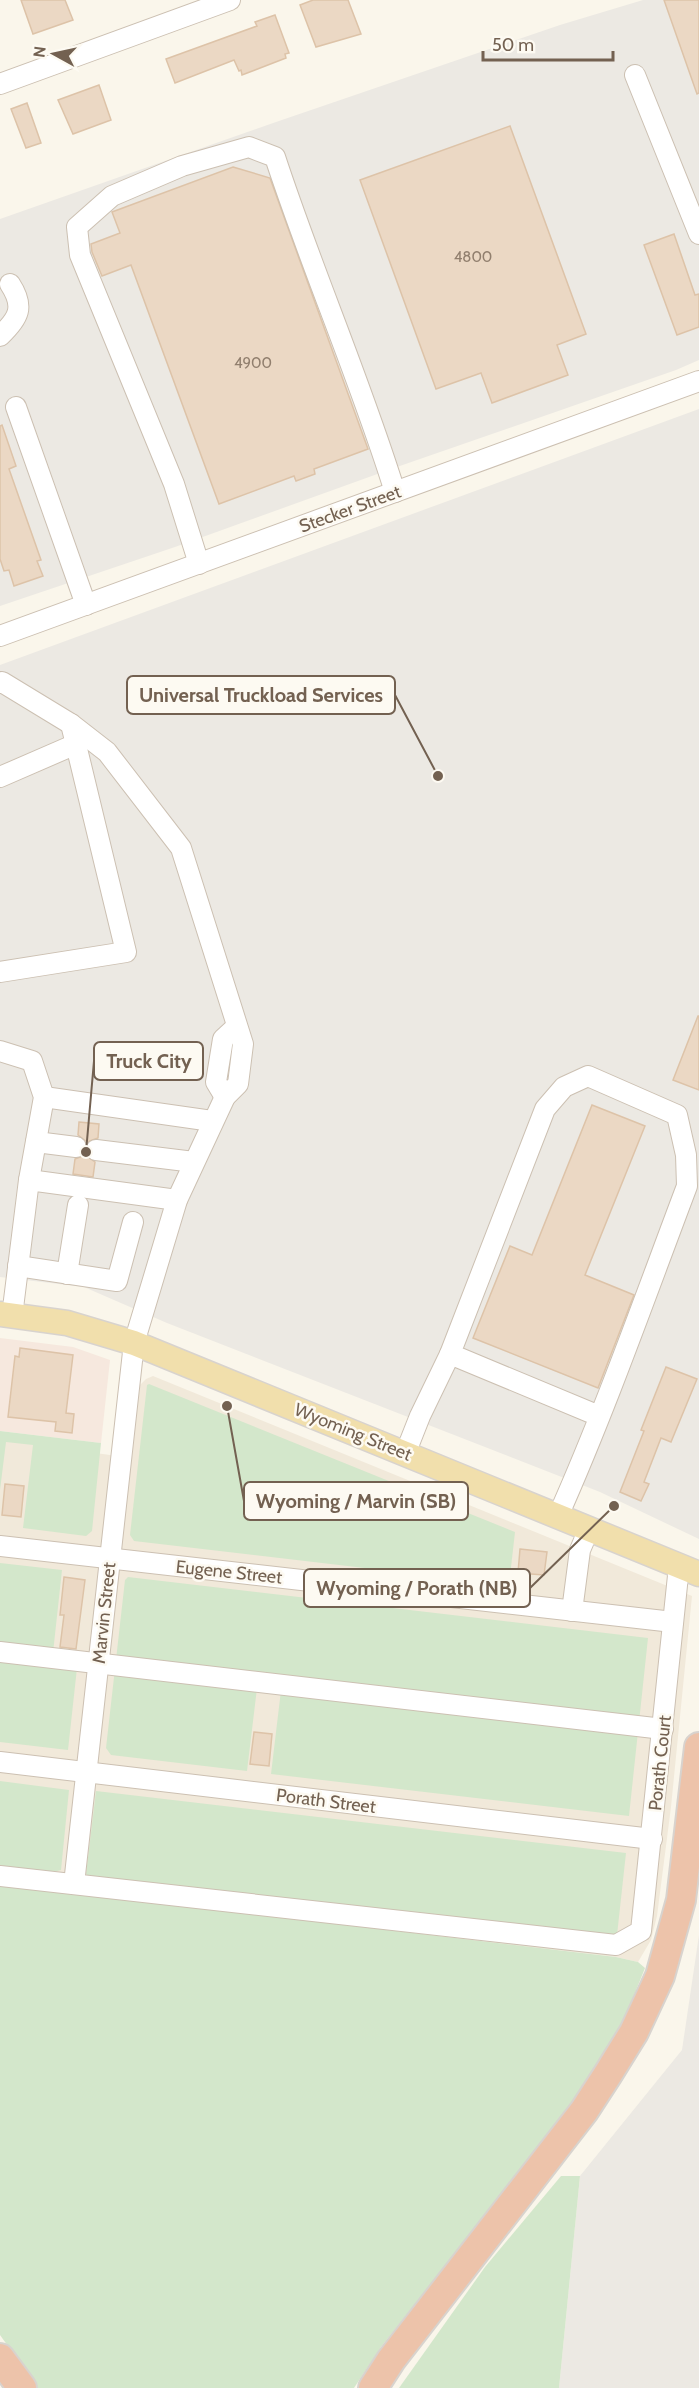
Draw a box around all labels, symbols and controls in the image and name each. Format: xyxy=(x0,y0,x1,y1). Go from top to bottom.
north arrow xyxy=(24,24,84,84)
scale bar xyxy=(483,24,614,62)
text: 50 m xyxy=(492,34,534,56)
text: N xyxy=(29,45,50,59)
house number: 4800 xyxy=(454,248,492,266)
house number: 4900 xyxy=(234,354,272,372)
street label: Stecker Street xyxy=(296,480,404,538)
callout: Universal Truckload Services xyxy=(127,676,395,714)
text: Universal Truckload Services xyxy=(139,683,383,707)
callout: Truck City xyxy=(94,1042,203,1080)
text: Truck City xyxy=(106,1049,192,1073)
street label: Wyoming Street xyxy=(291,1398,415,1466)
callout: Wyoming / Marvin (SB) xyxy=(244,1482,468,1520)
text: Wyoming / Marvin (SB) xyxy=(256,1489,456,1513)
street label: Eugene Street xyxy=(175,1555,283,1589)
street label: Marvin Street xyxy=(88,1561,120,1665)
callout: Wyoming / Porath (NB) xyxy=(304,1569,530,1607)
text: Wyoming / Porath (NB) xyxy=(316,1576,518,1600)
street label: Porath Court xyxy=(644,1714,676,1812)
street label: Porath Street xyxy=(275,1784,377,1818)

